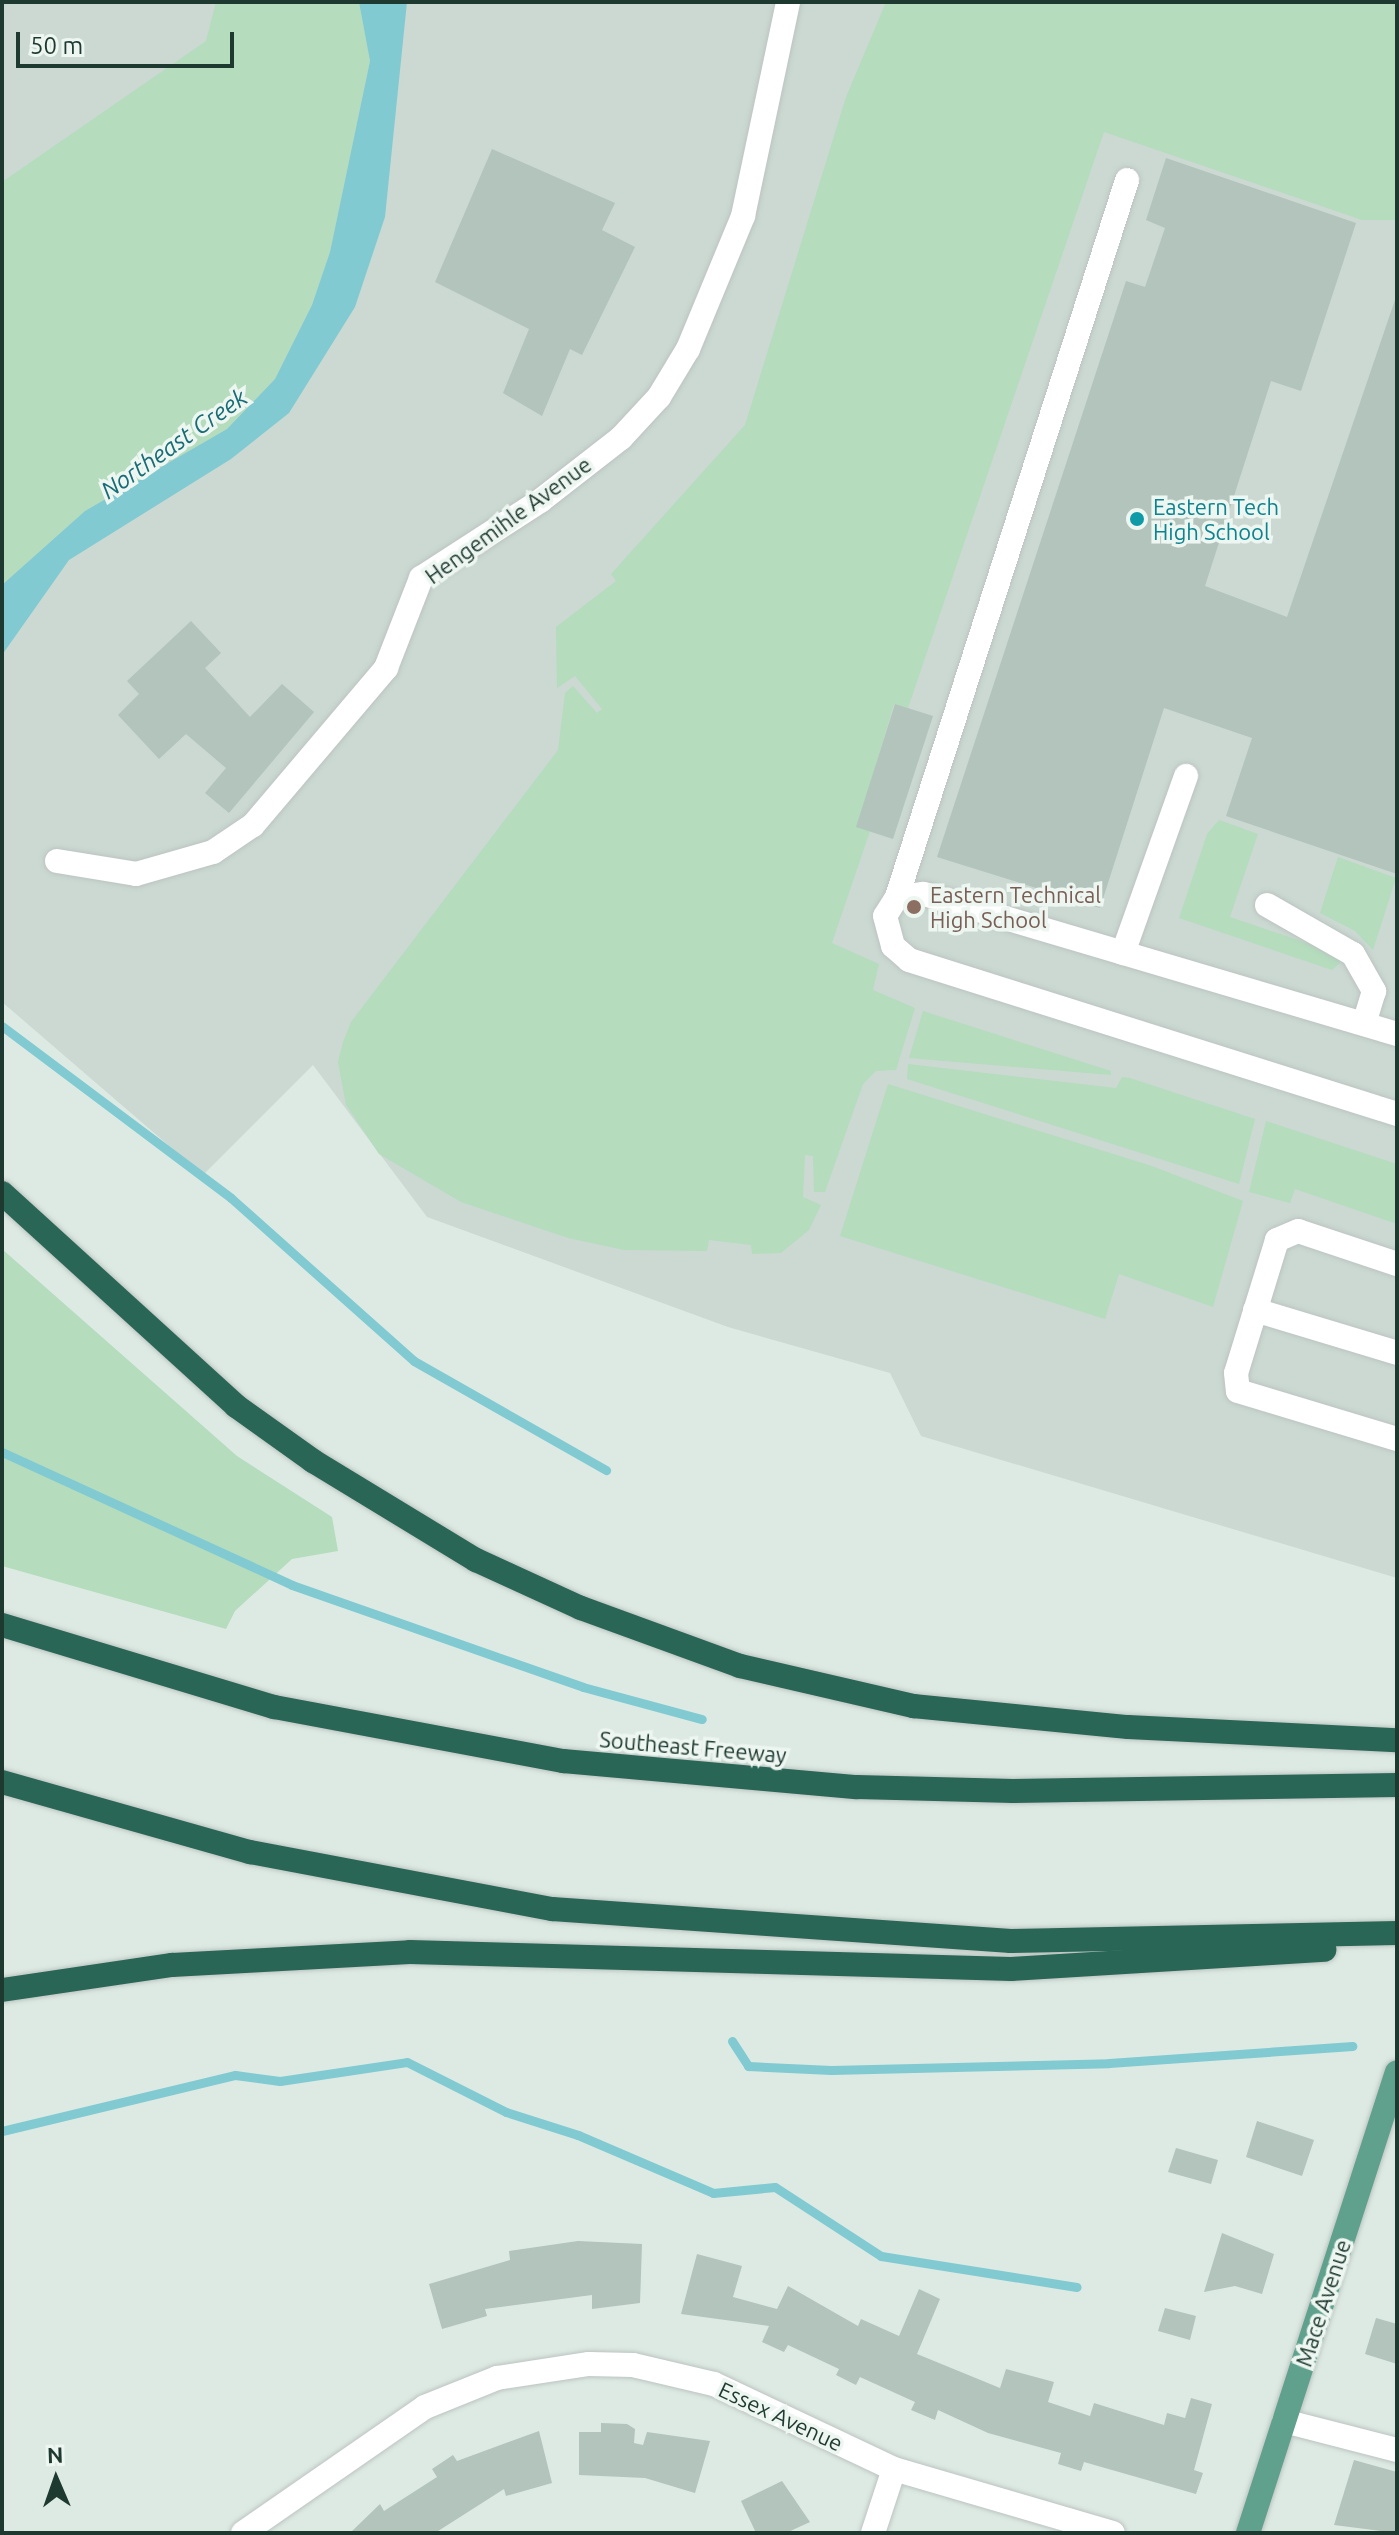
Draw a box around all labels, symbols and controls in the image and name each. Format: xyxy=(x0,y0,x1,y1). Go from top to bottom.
scale bar xyxy=(20,16,238,66)
text: 50 m xyxy=(30,32,83,59)
water label: Northeast Creek xyxy=(95,383,253,505)
street label: Hengemihle Avenue xyxy=(420,451,596,589)
place label: Eastern Tech High School xyxy=(1153,493,1279,544)
marker: Eastern Tech High School xyxy=(1128,510,1146,528)
place label: Eastern Technical High School xyxy=(930,881,1101,932)
marker: Eastern Technical High School xyxy=(905,898,923,916)
street label: Southeast Freeway xyxy=(598,1726,788,1768)
street label: Mace Avenue xyxy=(1290,2236,1356,2370)
street label: Essex Avenue xyxy=(715,2376,847,2456)
north arrow xyxy=(16,2439,96,2519)
text: N xyxy=(46,2442,64,2467)

